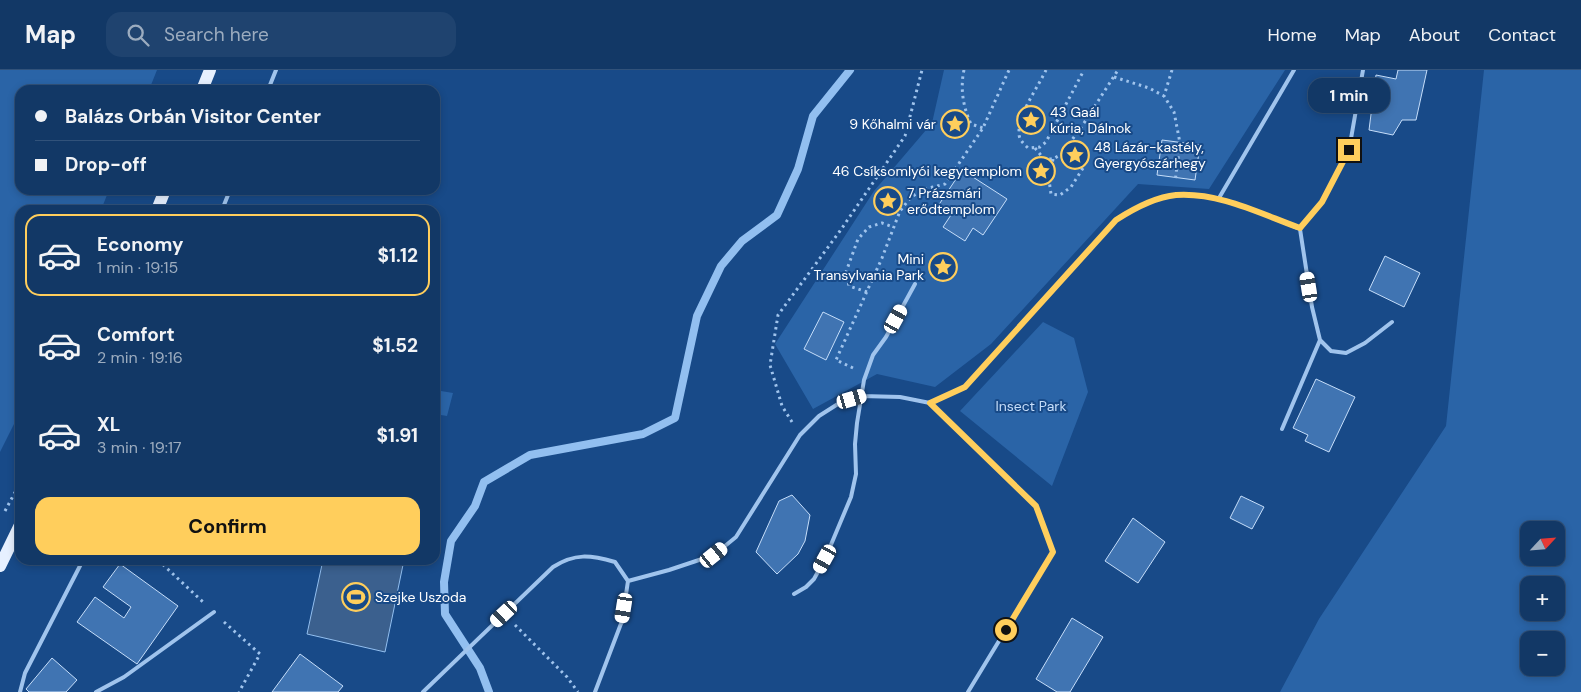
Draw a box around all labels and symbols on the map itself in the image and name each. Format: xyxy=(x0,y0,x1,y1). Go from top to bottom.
callout: 1 min xyxy=(1308,78,1390,112)
place label: 43 Gaál kúria, Dálnok xyxy=(1050,103,1131,137)
place icon: 43 Gaál kúria, Dálnok xyxy=(1016,105,1046,135)
place icon: 9 Kőhalmi vár xyxy=(940,109,970,139)
place label: 9 Kőhalmi vár xyxy=(849,115,936,133)
place label: 48 Lázár-kastély, Gyergyószárhegy xyxy=(1094,138,1206,172)
route end xyxy=(1338,139,1360,161)
place icon: 48 Lázár-kastély, Gyergyószárhegy xyxy=(1060,140,1090,170)
place icon: 46 Csíksomlyói kegytemplom xyxy=(1026,156,1056,186)
place label: 46 Csíksomlyói kegytemplom xyxy=(832,162,1022,180)
place label: 7 Prázsmári erődtemplom xyxy=(907,184,995,218)
place icon: 7 Prázsmári erődtemplom xyxy=(873,186,903,216)
place label: Mini Transylvania Park xyxy=(813,250,924,284)
place icon: Mini Transylvania Park xyxy=(928,252,958,282)
car xyxy=(1299,271,1318,303)
car xyxy=(882,302,909,336)
car xyxy=(835,388,868,410)
park label: Insect Park xyxy=(996,397,1066,415)
north arrow xyxy=(1520,521,1565,566)
car xyxy=(697,540,730,570)
car xyxy=(811,542,838,576)
sports icon: Szejke Uszoda xyxy=(341,582,371,612)
place label: Szejke Uszoda xyxy=(375,588,466,606)
car xyxy=(614,592,633,624)
car xyxy=(487,598,520,630)
route start xyxy=(995,619,1017,641)

